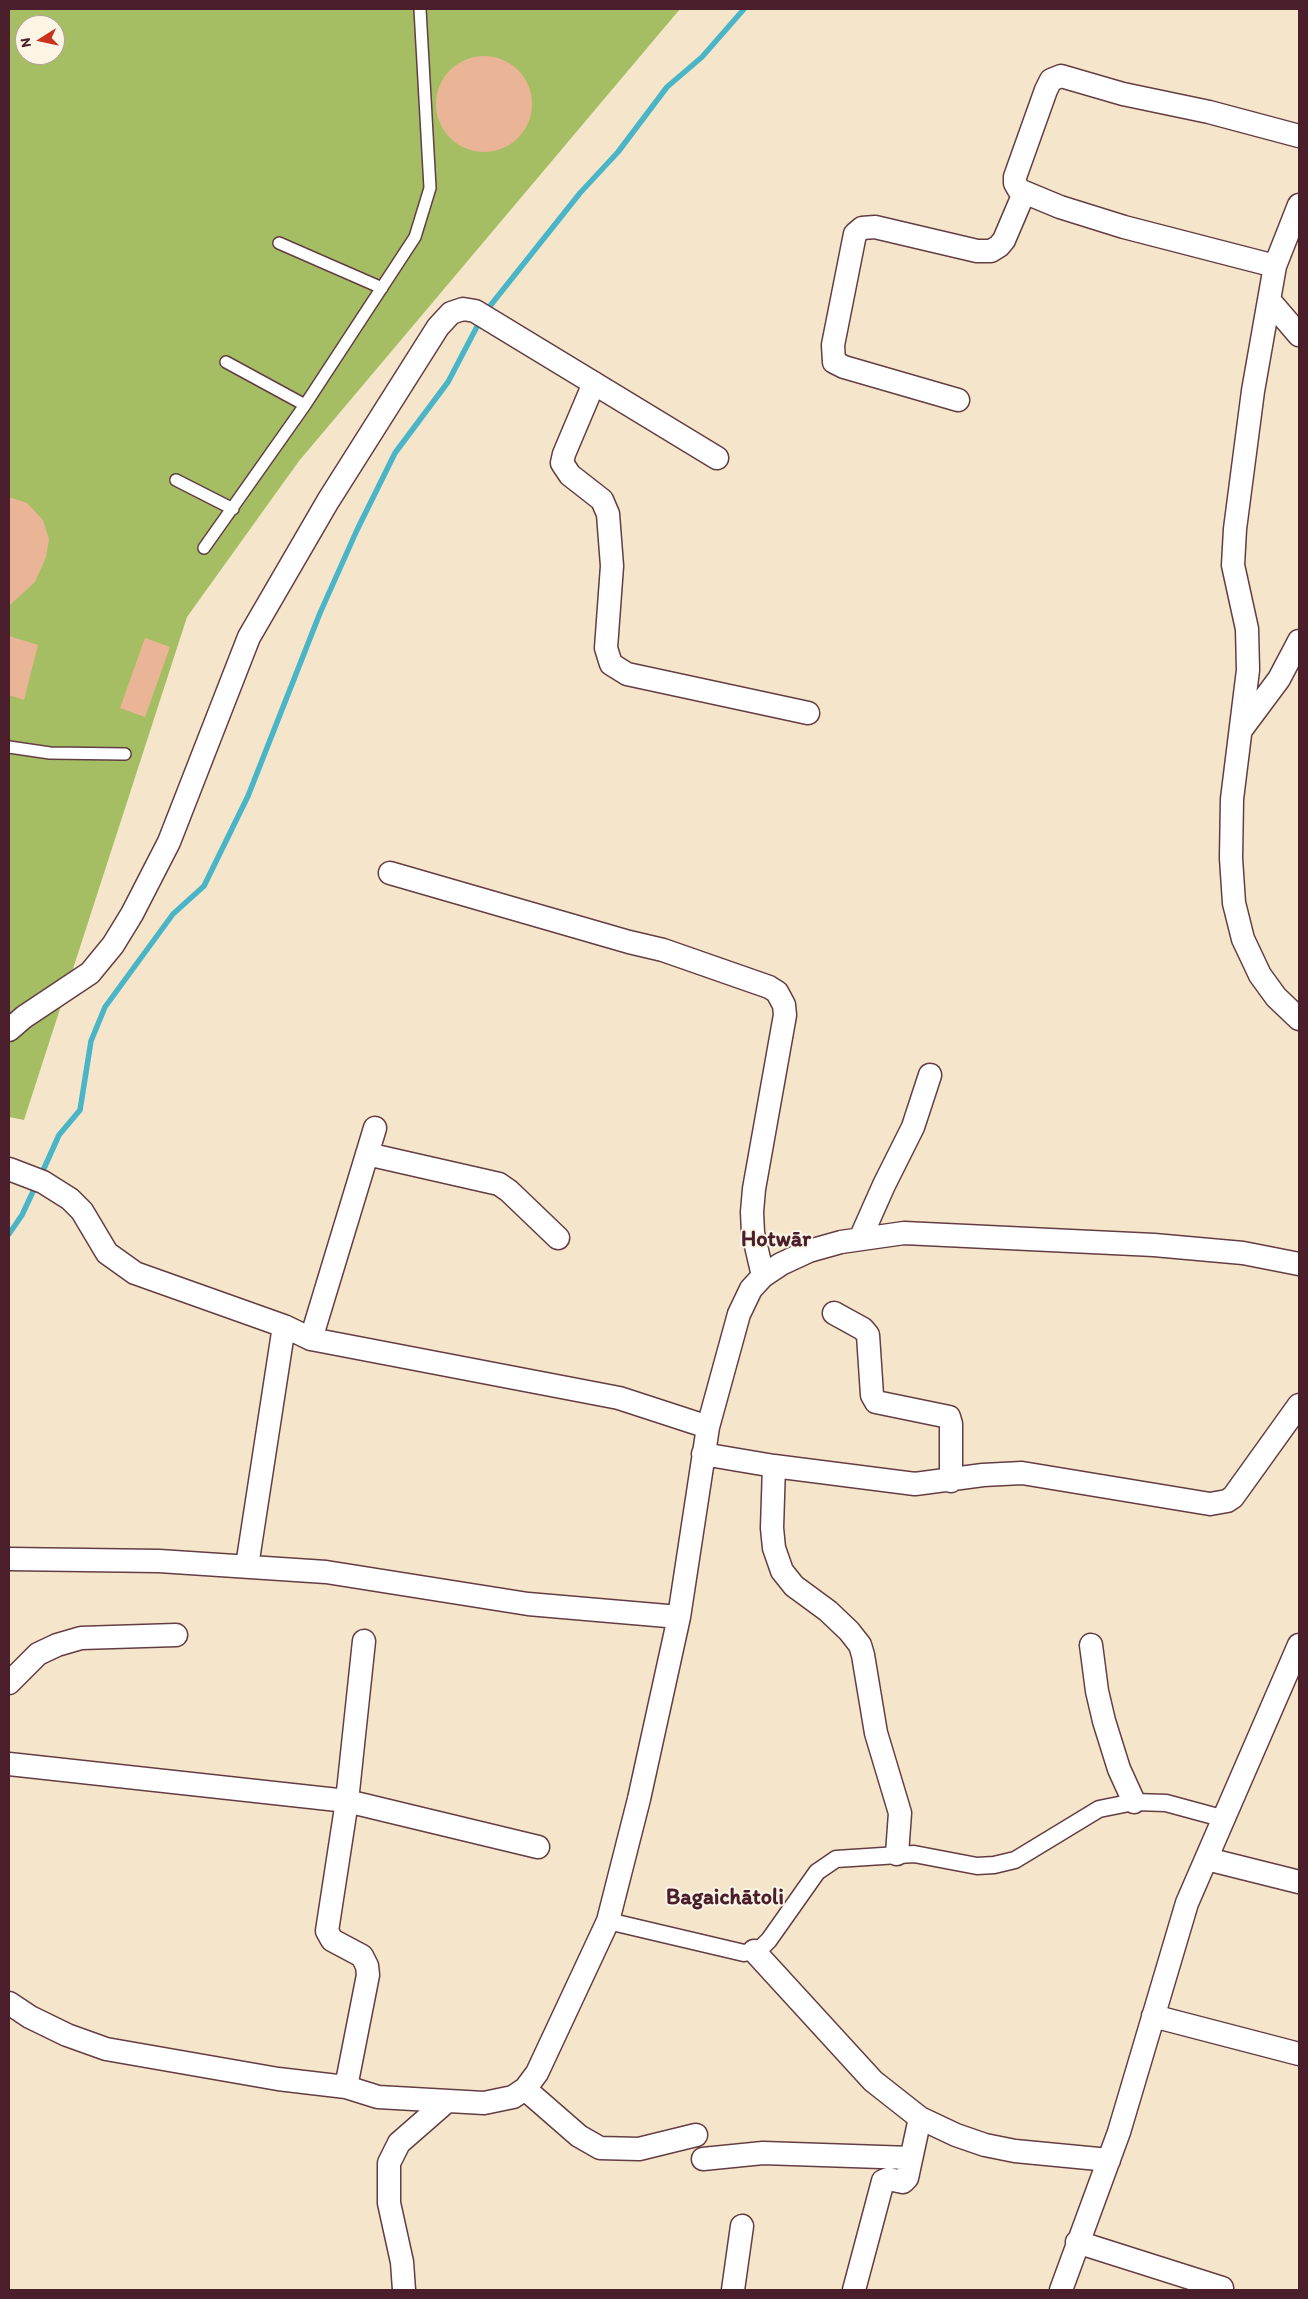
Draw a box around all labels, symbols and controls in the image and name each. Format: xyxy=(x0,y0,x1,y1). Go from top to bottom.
north arrow xyxy=(15,15,65,65)
text: N xyxy=(17,36,35,49)
district label: Hotwār xyxy=(741,1227,811,1253)
district label: Bagaichātoli xyxy=(666,1885,784,1911)

